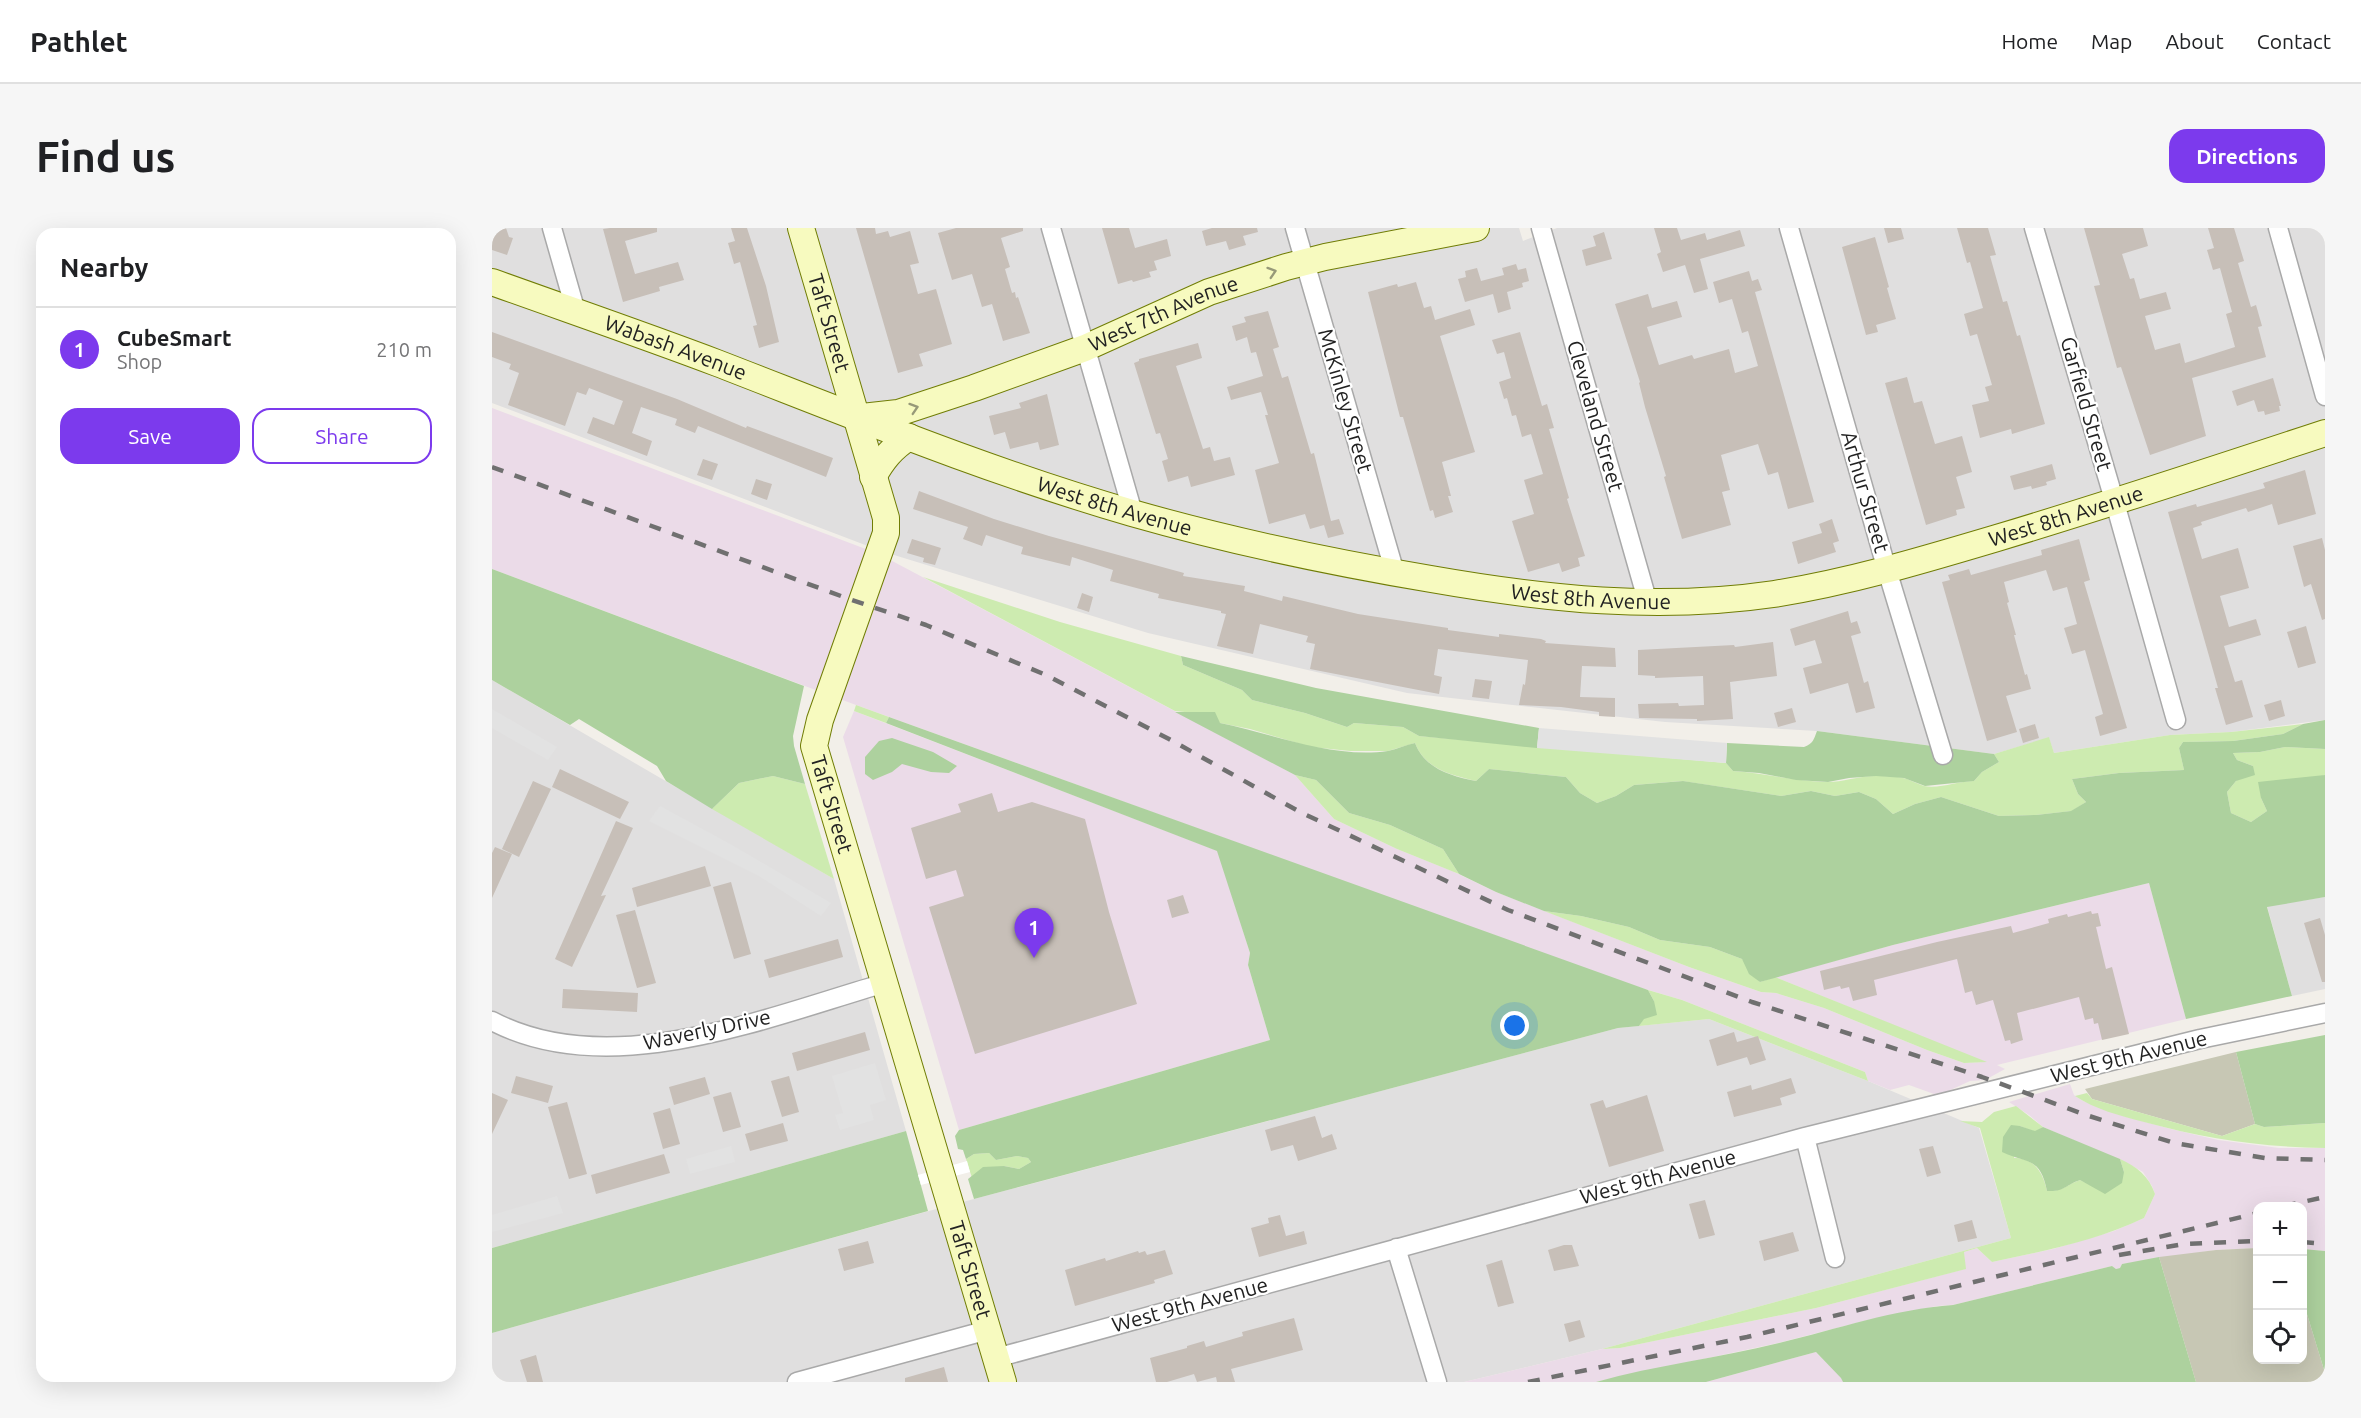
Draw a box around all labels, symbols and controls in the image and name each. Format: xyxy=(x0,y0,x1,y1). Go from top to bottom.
text: Pathlet xyxy=(30,26,128,57)
text: Home xyxy=(2001,29,2058,53)
text: Map xyxy=(2091,29,2132,53)
text: About xyxy=(2165,29,2224,53)
text: Contact xyxy=(2257,29,2331,53)
button: Directions xyxy=(2169,129,2325,183)
text: Find us xyxy=(36,133,175,180)
text: Nearby xyxy=(60,253,148,282)
one-way arrow xyxy=(1266,266,1277,279)
street label: West 7th Avenue xyxy=(1085,270,1241,356)
street label: Taft Street xyxy=(804,271,856,375)
street label: Wabash Avenue xyxy=(602,310,750,384)
text: CubeSmart xyxy=(117,325,231,350)
street label: McKinley Street xyxy=(1314,326,1378,476)
street label: Garfield Street xyxy=(2056,334,2118,474)
text: 1 xyxy=(74,338,85,361)
text: 210 m xyxy=(376,338,432,361)
street label: Cleveland Street xyxy=(1563,338,1629,494)
text: Shop xyxy=(117,350,162,373)
one-way arrow xyxy=(908,402,919,415)
button: Save xyxy=(60,408,240,464)
button: Share xyxy=(252,408,432,464)
street label: Arthur Street xyxy=(1837,428,1895,555)
street label: West 8th Avenue xyxy=(1034,471,1195,540)
street label: West 8th Avenue xyxy=(1985,480,2146,551)
street label: West 8th Avenue xyxy=(1509,579,1671,613)
street label: Taft Street xyxy=(806,752,858,856)
pin: 1 xyxy=(1014,908,1054,958)
street label: Waverly Drive xyxy=(641,1004,773,1054)
your location xyxy=(1500,1011,1529,1040)
street label: West 9th Avenue xyxy=(2048,1025,2210,1087)
street label: West 9th Avenue xyxy=(1577,1144,1738,1208)
map controls xyxy=(2253,1202,2307,1364)
button: + xyxy=(2253,1202,2307,1256)
street label: Taft Street xyxy=(945,1218,997,1322)
button: − xyxy=(2253,1256,2307,1310)
street label: West 9th Avenue xyxy=(1109,1272,1270,1336)
button: locate xyxy=(2253,1310,2307,1364)

